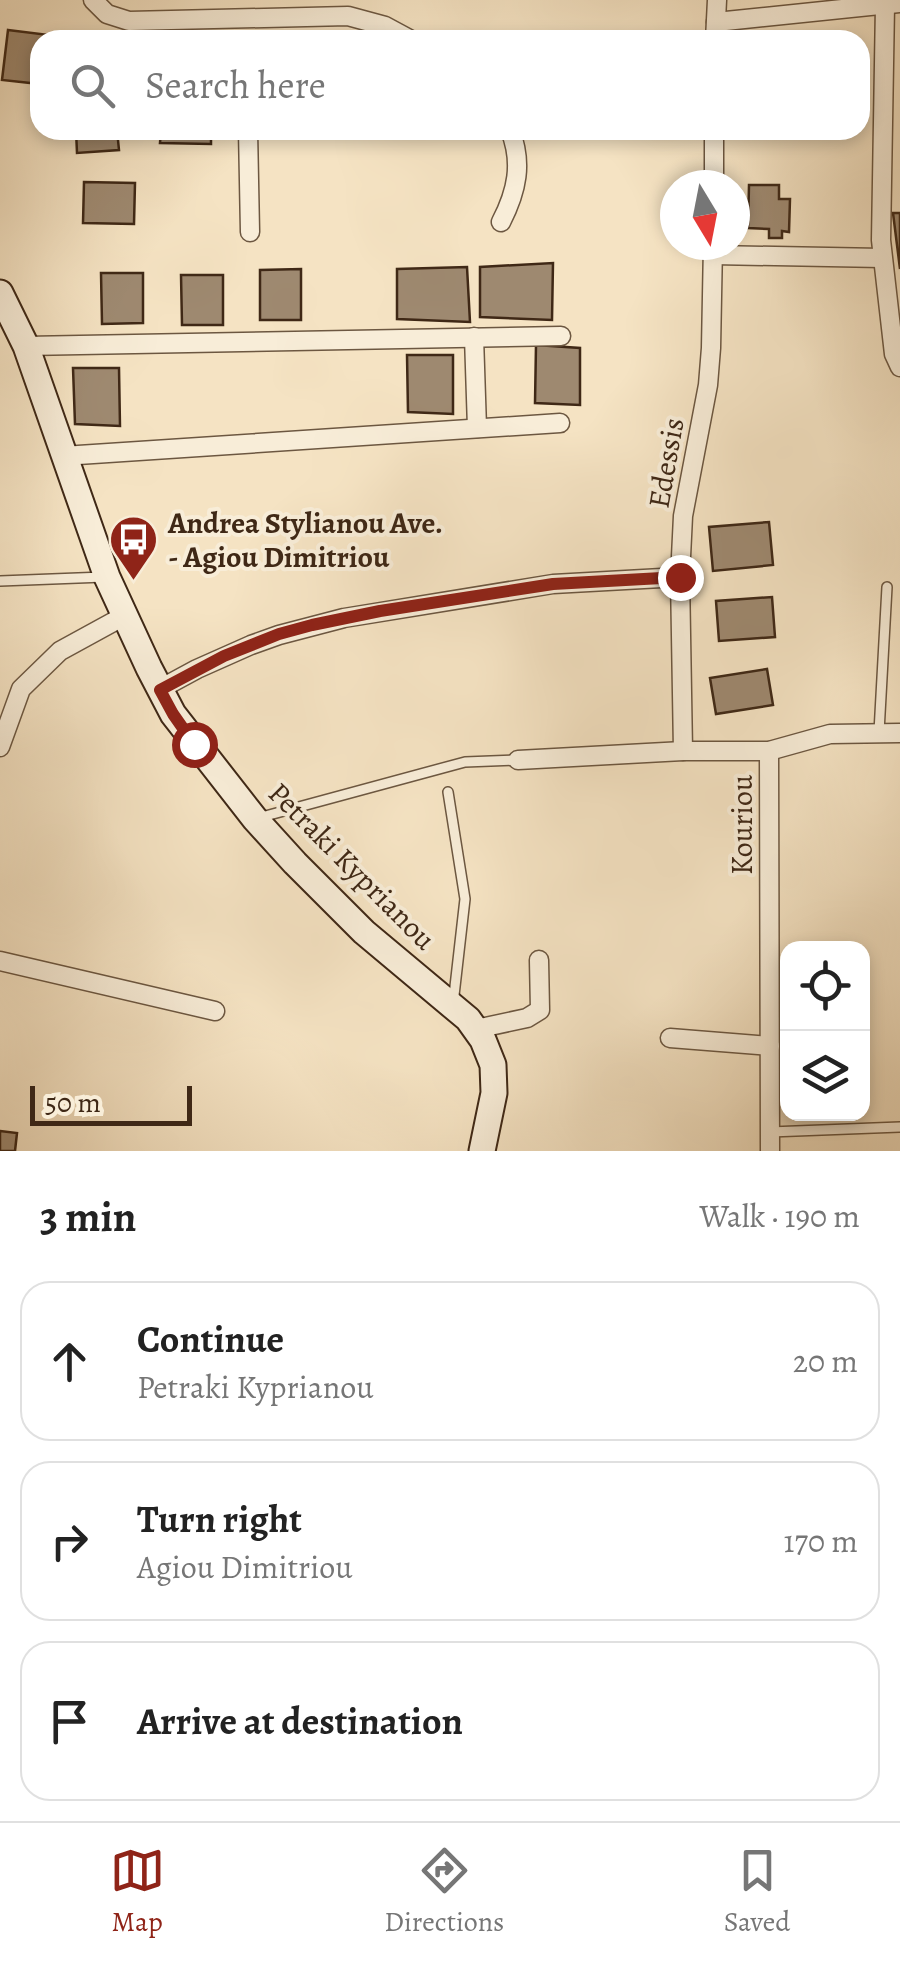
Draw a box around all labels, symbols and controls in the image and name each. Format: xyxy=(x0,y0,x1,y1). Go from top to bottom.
search box xyxy=(30,30,870,140)
icon: search xyxy=(65,58,120,113)
text: Search here xyxy=(145,59,326,111)
north arrow xyxy=(660,170,750,260)
street label: Edessis xyxy=(638,415,694,511)
place label: Andrea Stylianou Ave. - Agiou Dimitriou xyxy=(167,503,443,577)
bus stop icon: Andrea Stylianou Ave. - Agiou Dimitriou xyxy=(107,514,159,582)
route end xyxy=(658,555,704,601)
route start xyxy=(172,722,218,768)
street label: Petraki Kyprianou xyxy=(259,773,445,959)
street label: Kouriou xyxy=(722,774,762,875)
map controls xyxy=(780,941,870,1121)
button: locate xyxy=(780,941,870,1031)
button: layers xyxy=(780,1031,870,1121)
scale bar xyxy=(30,1081,192,1126)
text: 50 m xyxy=(45,1084,101,1122)
text: 3 min xyxy=(40,1188,136,1245)
text: Walk · 190 m xyxy=(700,1194,860,1238)
text: Continue xyxy=(137,1313,284,1365)
icon: ahead xyxy=(42,1334,97,1389)
text: 20 m xyxy=(793,1339,858,1383)
text: Petraki Kyprianou xyxy=(137,1365,373,1409)
text: Turn right xyxy=(137,1493,302,1545)
icon: right xyxy=(42,1514,97,1569)
text: 170 m xyxy=(784,1519,858,1563)
text: Agiou Dimitriou xyxy=(137,1545,353,1589)
icon: arrive xyxy=(42,1694,97,1749)
text: Arrive at destination xyxy=(137,1695,463,1747)
tab: Map xyxy=(110,1843,165,1941)
tab: Directions xyxy=(384,1843,504,1941)
tab: Saved xyxy=(724,1843,790,1941)

